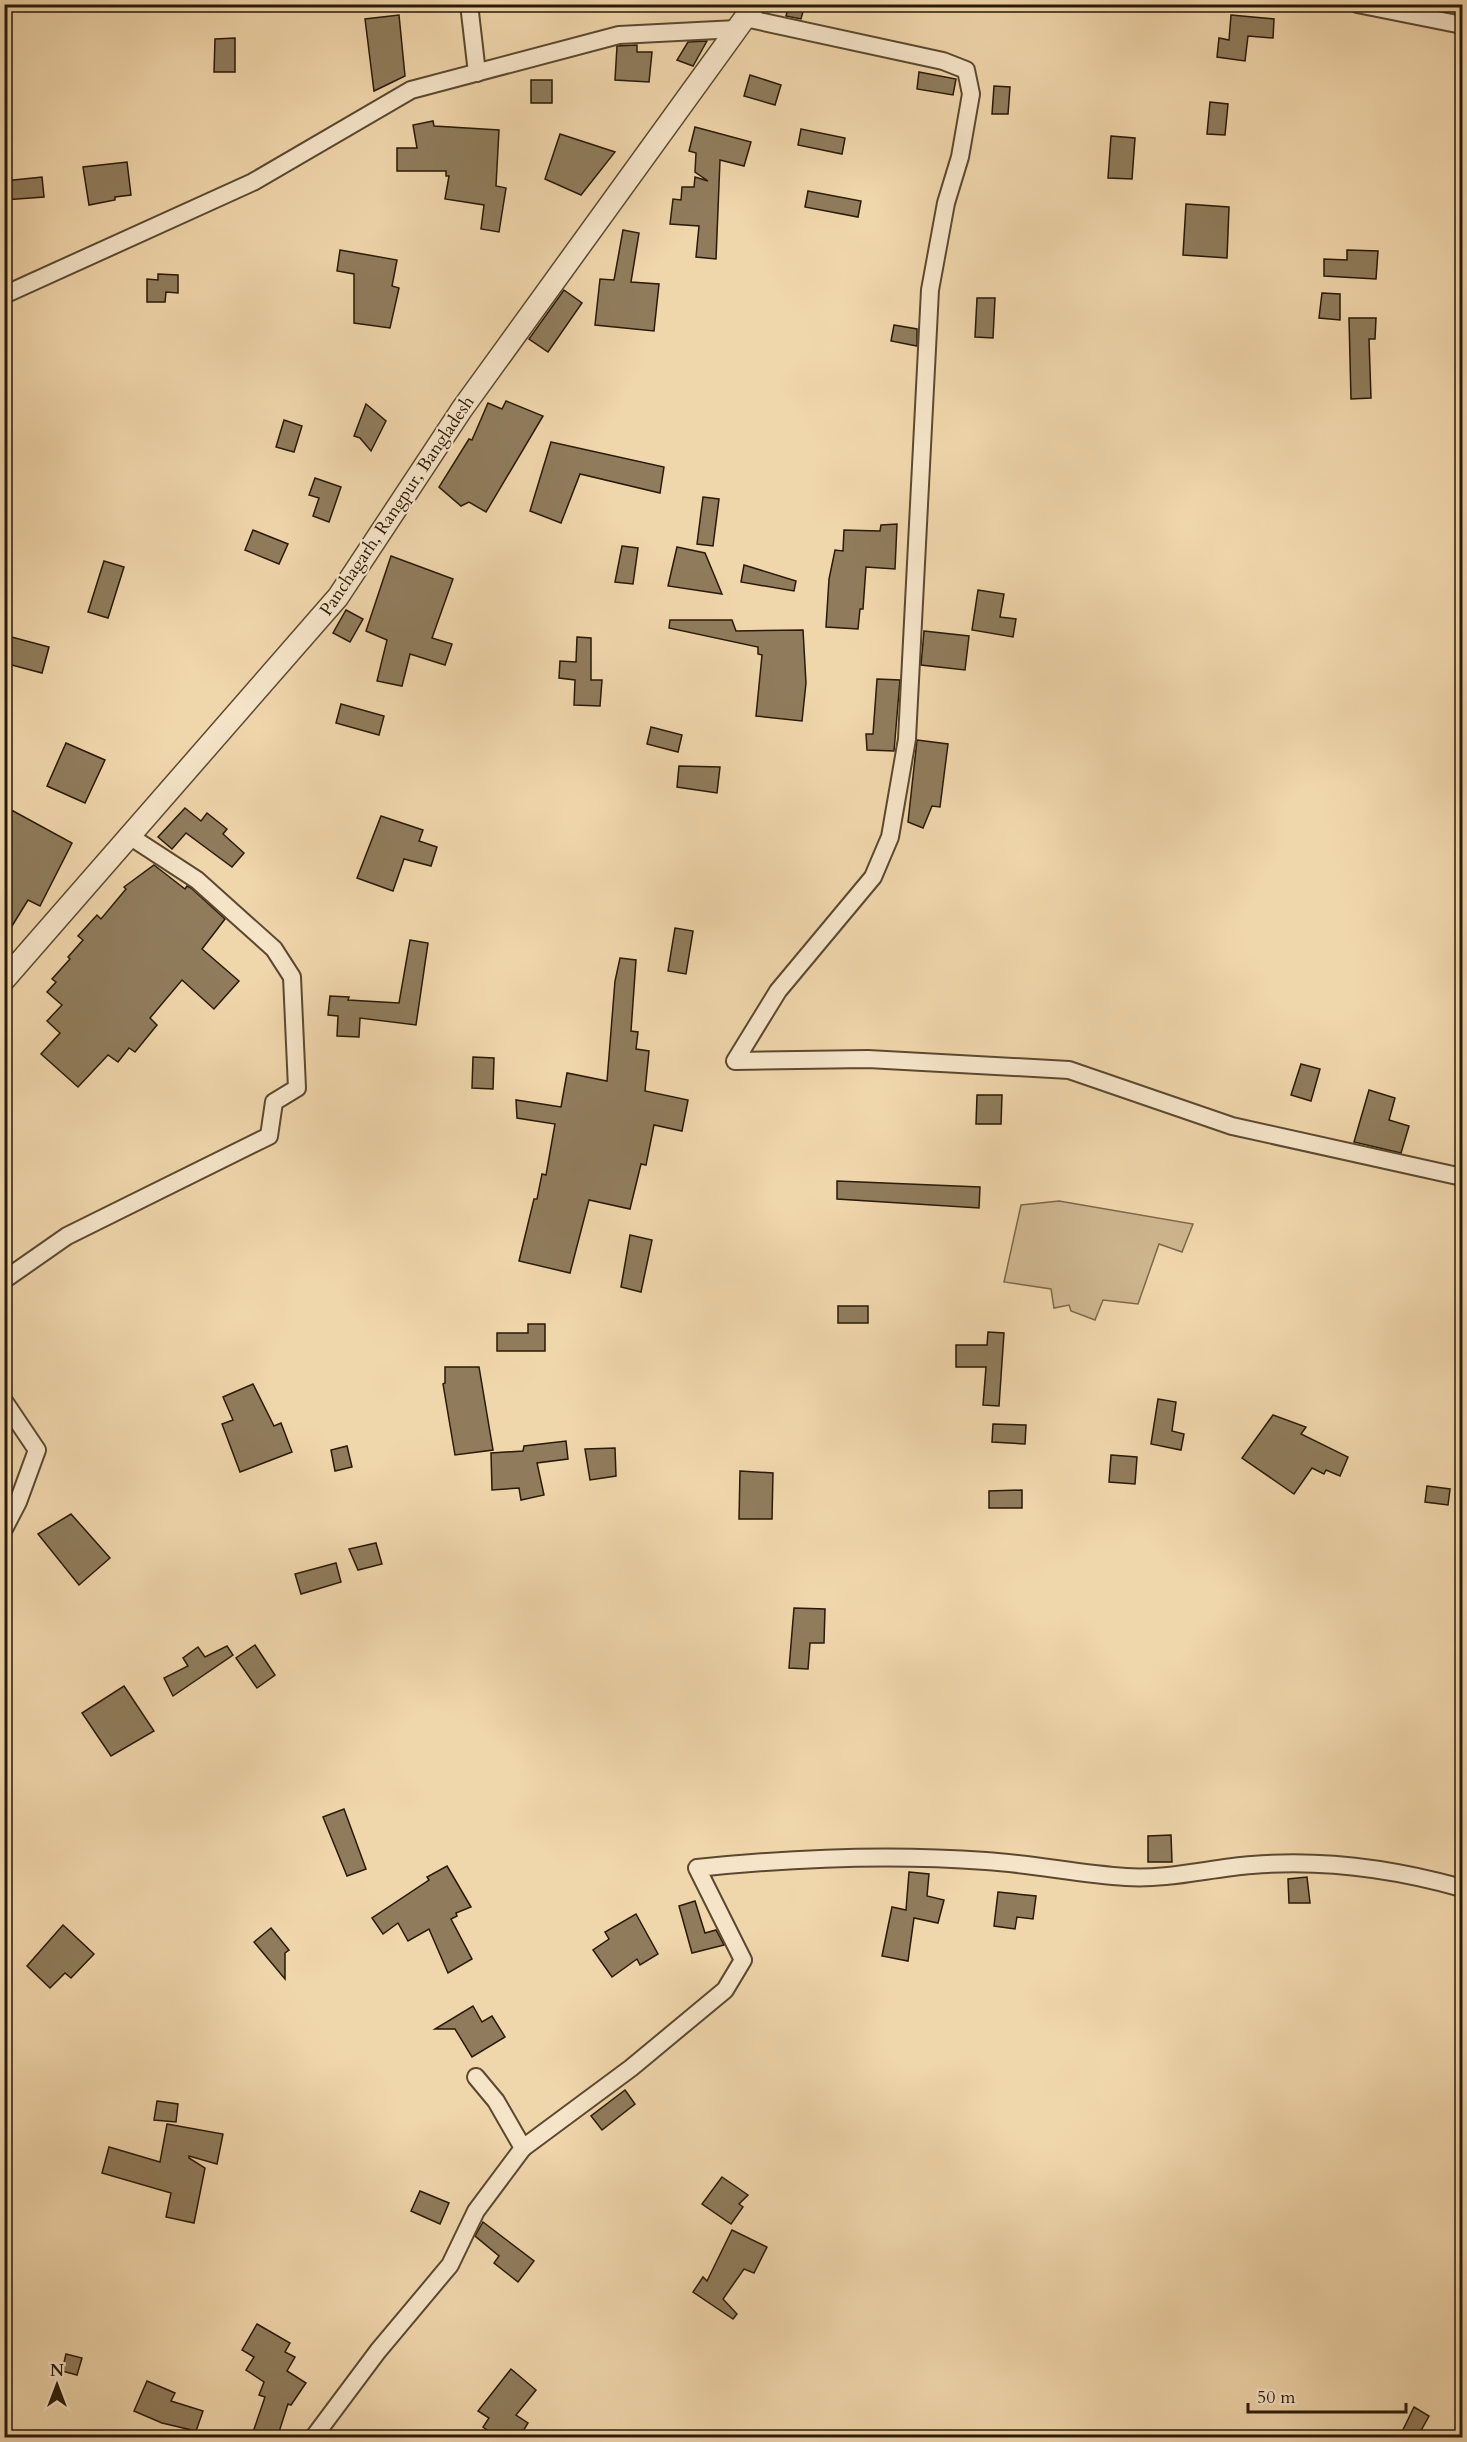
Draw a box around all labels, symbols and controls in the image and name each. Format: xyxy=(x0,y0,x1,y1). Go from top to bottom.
street label: Panchagarh, Rangpur, Bangladesh xyxy=(314,391,480,621)
north arrow xyxy=(27,2355,87,2415)
text: N xyxy=(50,2360,64,2382)
scale bar xyxy=(1248,2376,1406,2414)
text: 50 m xyxy=(1257,2385,1296,2410)

